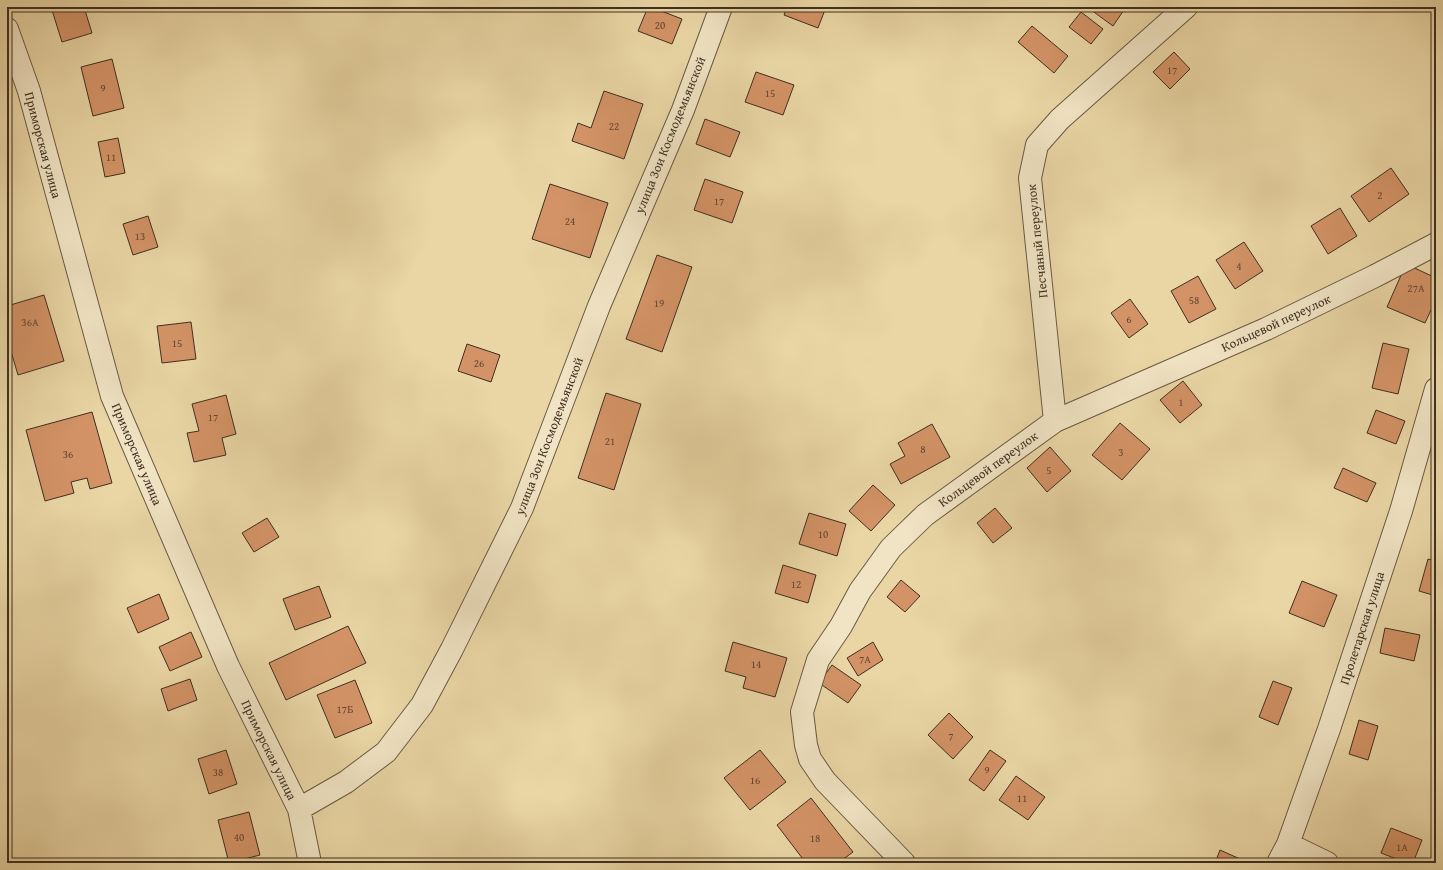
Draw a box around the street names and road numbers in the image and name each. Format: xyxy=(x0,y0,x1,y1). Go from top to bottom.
street label: улица Зои Космодемьянской xyxy=(629,53,710,217)
street label: Приморская улица xyxy=(20,90,67,201)
street label: Песчаный переулок xyxy=(1022,183,1052,299)
street label: Кольцевой переулок xyxy=(1218,289,1334,357)
street label: улица Зои Космодемьянской xyxy=(510,354,588,519)
street label: Приморская улица xyxy=(107,400,167,509)
street label: Кольцевой переулок xyxy=(934,426,1042,512)
street label: Пролетарская улица xyxy=(1335,568,1390,687)
street label: Приморская улица xyxy=(236,697,302,804)

